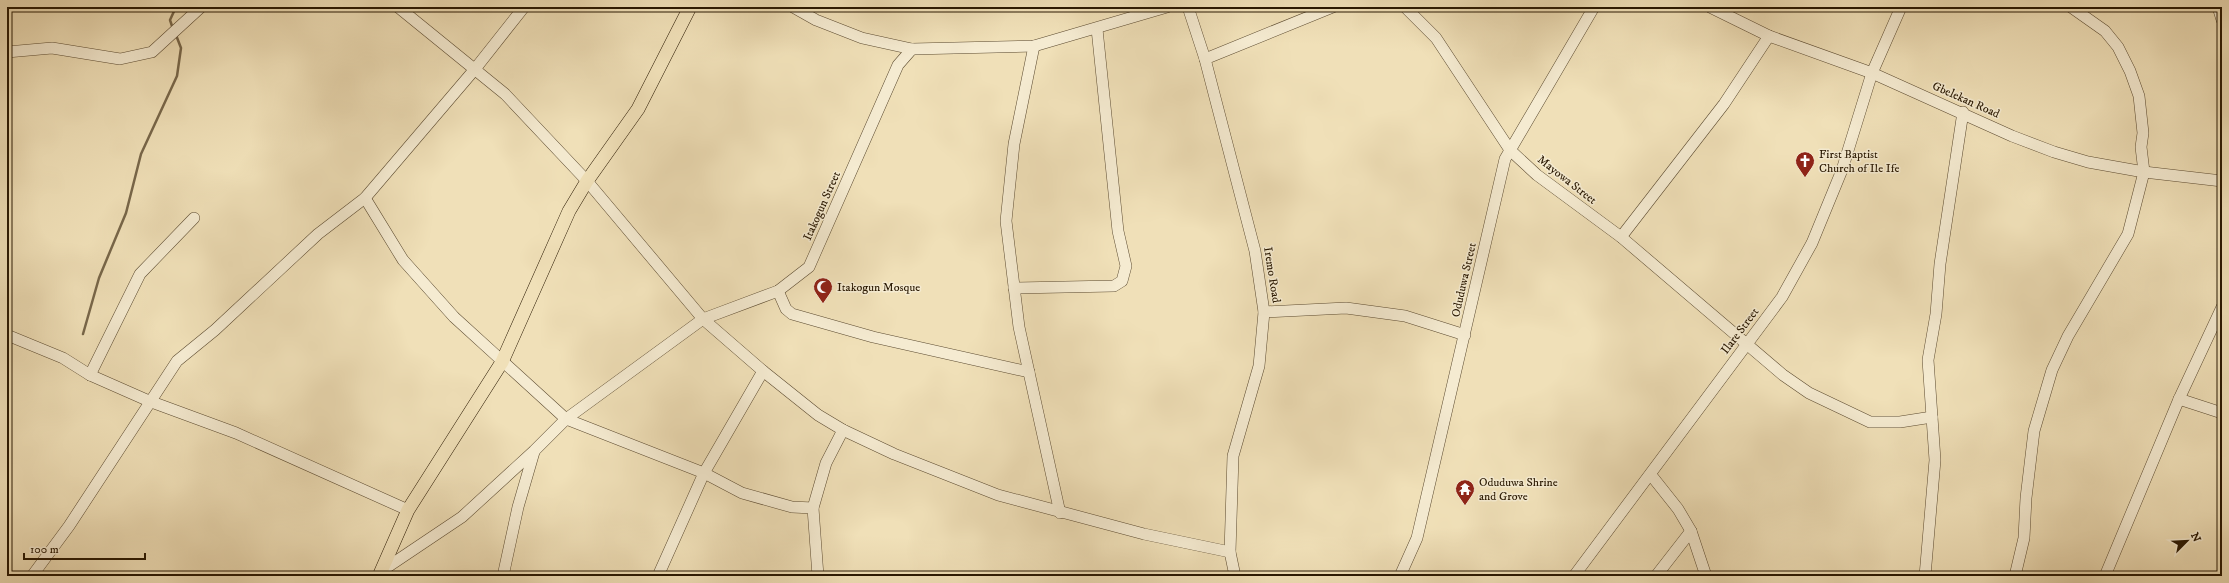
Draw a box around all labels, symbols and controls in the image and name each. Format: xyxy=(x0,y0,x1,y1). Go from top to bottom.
street label: Gbelekan Road xyxy=(1930,78,2002,122)
place label: First Baptist Church of Ile Ife xyxy=(1819,147,1899,176)
church icon: First Baptist Church of Ile Ife xyxy=(1794,150,1816,178)
street label: Mayowa Street xyxy=(1534,152,1600,208)
street label: Itakogun Street xyxy=(800,169,844,243)
street label: Oduduwa Street xyxy=(1448,241,1480,319)
street label: Iremo Road xyxy=(1260,246,1284,304)
mosque icon: Itakogun Mosque xyxy=(812,276,834,304)
place label: Itakogun Mosque xyxy=(837,280,920,295)
street label: Ilare Street xyxy=(1718,305,1762,357)
place label: Oduduwa Shrine and Grove xyxy=(1479,475,1558,504)
temple icon: Oduduwa Shrine and Grove xyxy=(1454,478,1476,506)
north arrow xyxy=(2167,521,2207,561)
text: N xyxy=(2187,530,2203,544)
scale bar xyxy=(24,535,145,561)
text: 100 m xyxy=(30,542,59,557)

